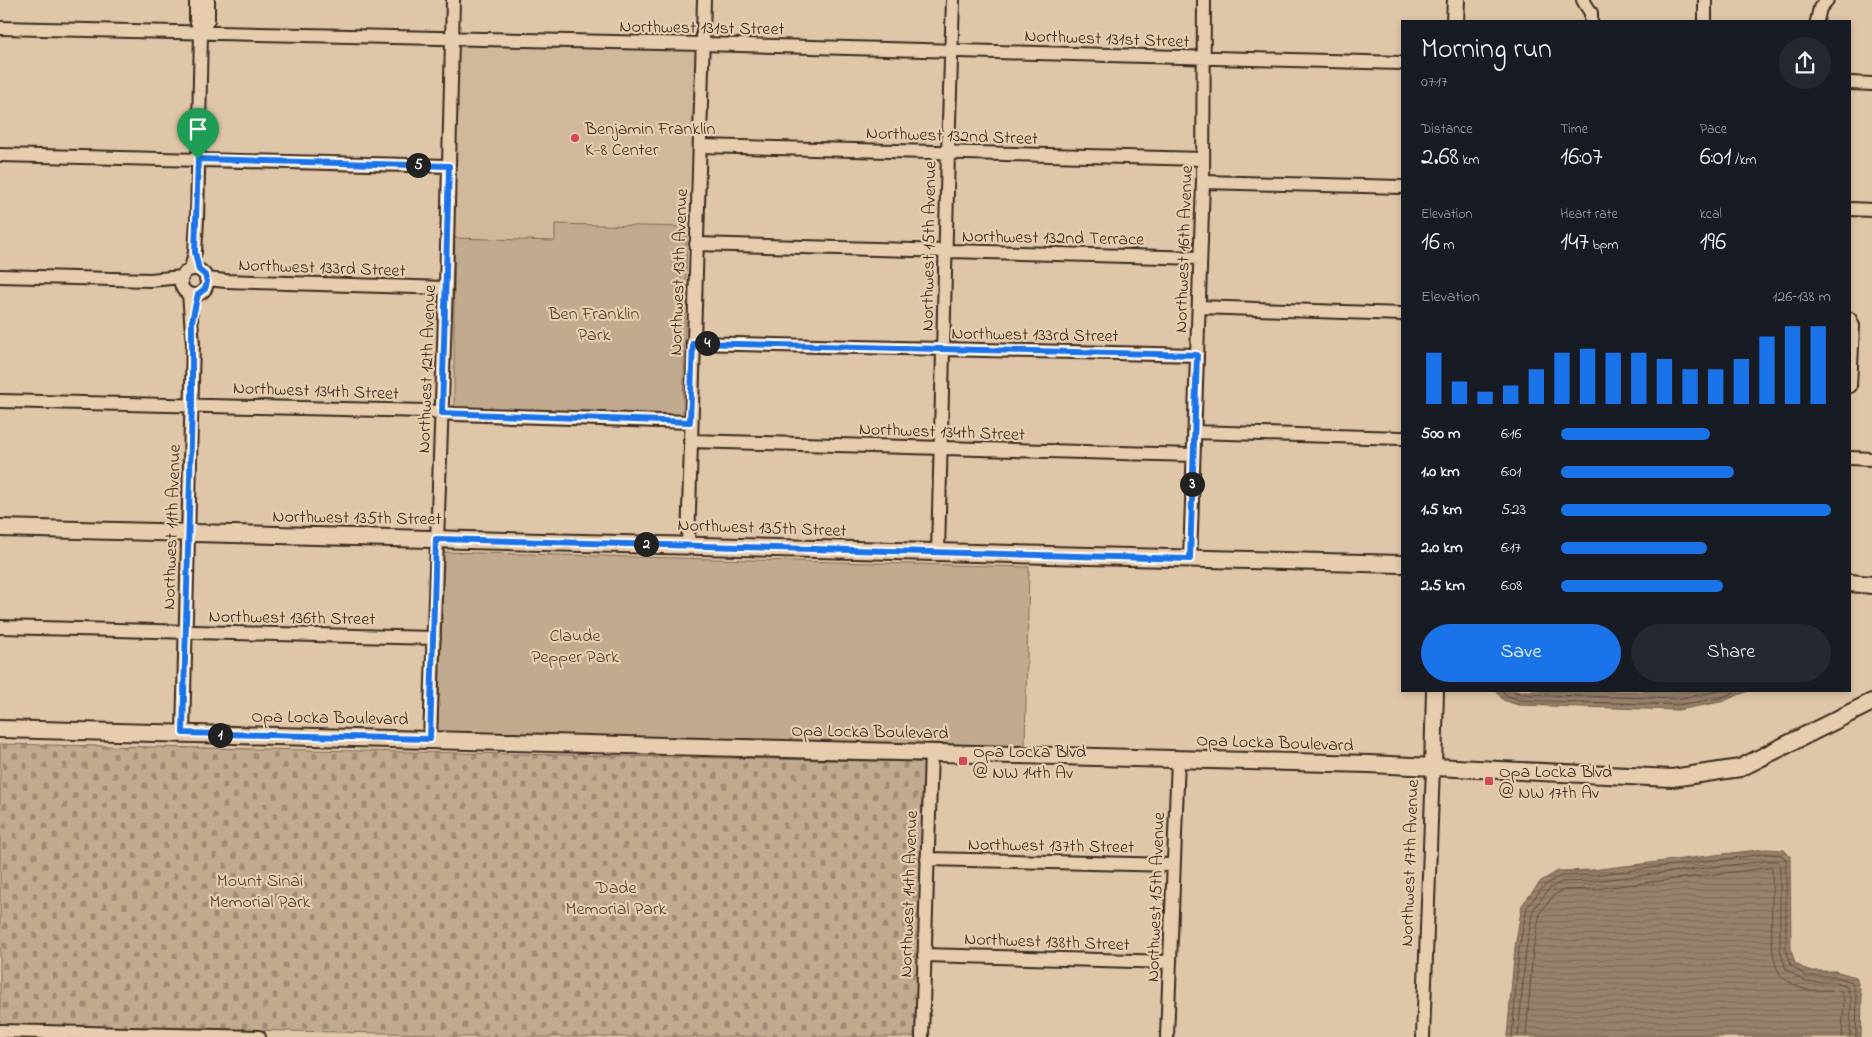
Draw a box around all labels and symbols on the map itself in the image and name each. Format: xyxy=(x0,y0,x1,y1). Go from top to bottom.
street label: Northwest 131st Street xyxy=(619,15,785,43)
street label: Northwest 131st Street xyxy=(1024,24,1190,56)
pin xyxy=(177,108,219,159)
place label: Benjamin Franklin K-8 Center xyxy=(584,117,715,164)
street label: Northwest 132nd Street xyxy=(865,121,1038,153)
marker: Benjamin Franklin K-8 Center xyxy=(569,132,581,144)
pin: 5 xyxy=(406,152,430,178)
street label: Northwest 15th Avenue xyxy=(916,160,944,331)
street label: Northwest 16th Avenue xyxy=(1169,164,1201,333)
street label: Northwest 13th Avenue xyxy=(664,187,696,356)
street label: Northwest 132nd Terrace xyxy=(962,224,1145,254)
street label: Northwest 133rd Street xyxy=(238,253,406,285)
street label: Northwest 12th Avenue xyxy=(412,283,444,454)
park label: Ben Franklin Park xyxy=(548,302,640,349)
street label: Northwest 133rd Street xyxy=(951,322,1119,350)
pin: 4 xyxy=(694,330,720,356)
street label: Northwest 134th Street xyxy=(232,376,399,408)
street label: Northwest 134th Street xyxy=(858,417,1025,449)
street label: Northwest 11th Avenue xyxy=(157,443,189,610)
pin: 3 xyxy=(1180,472,1204,496)
street label: Northwest 135th Street xyxy=(272,505,442,533)
street label: Northwest 135th Street xyxy=(677,513,847,545)
pin: 2 xyxy=(634,532,658,556)
street label: Northwest 136th Street xyxy=(208,605,376,633)
park label: Claude Pepper Park xyxy=(531,624,619,671)
street label: Opa Locka Boulevard xyxy=(251,705,409,733)
street label: Opa Locka Boulevard xyxy=(791,719,949,747)
pin: 1 xyxy=(208,722,232,748)
street label: Opa Locka Boulevard xyxy=(1196,728,1354,760)
place label: Opa Locka Blvd @ NW 14th Av xyxy=(973,740,1086,787)
marker: Opa Locka Blvd @ NW 14th Av xyxy=(957,755,969,767)
place label: Opa Locka Blvd @ NW 17th Av xyxy=(1499,760,1612,807)
marker: Opa Locka Blvd @ NW 17th Av xyxy=(1483,775,1495,787)
street label: Northwest 17th Avenue xyxy=(1395,778,1427,947)
street label: Northwest 14th Avenue xyxy=(894,809,926,978)
street label: Northwest 15th Avenue xyxy=(1141,811,1173,983)
street label: Northwest 137th Street xyxy=(968,833,1134,861)
park label: Mount Sinai Memorial Park xyxy=(210,869,311,916)
park label: Dade Memorial Park xyxy=(566,876,667,923)
street label: Northwest 138th Street xyxy=(964,927,1130,959)

